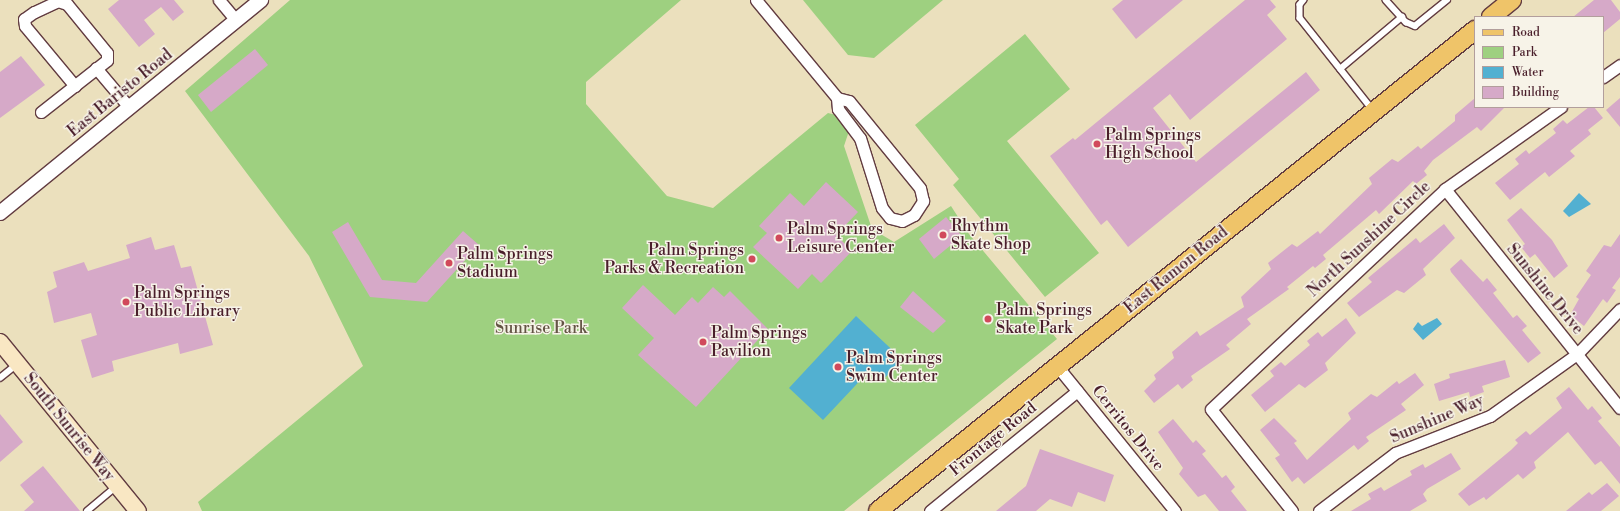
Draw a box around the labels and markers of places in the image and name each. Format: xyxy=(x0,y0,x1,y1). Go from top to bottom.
place label: Palm Springs High School xyxy=(1105,125,1201,163)
marker: Palm Springs High School xyxy=(1092,139,1102,149)
place label: Rhythm Skate Shop xyxy=(951,216,1031,254)
place label: Palm Springs Leisure Center xyxy=(787,219,894,257)
marker: Rhythm Skate Shop xyxy=(938,230,948,240)
marker: Palm Springs Leisure Center xyxy=(774,233,784,243)
place label: Palm Springs Parks & Recreation xyxy=(604,240,744,278)
place label: Palm Springs Stadium xyxy=(457,244,553,282)
marker: Palm Springs Parks & Recreation xyxy=(747,254,757,264)
marker: Palm Springs Stadium xyxy=(444,258,454,268)
place label: Palm Springs Public Library xyxy=(134,283,240,321)
marker: Palm Springs Public Library xyxy=(121,297,131,307)
place label: Palm Springs Skate Park xyxy=(996,300,1092,338)
marker: Palm Springs Skate Park xyxy=(983,314,993,324)
place label: Palm Springs Pavilion xyxy=(711,323,807,361)
marker: Palm Springs Pavilion xyxy=(698,337,708,347)
place label: Palm Springs Swim Center xyxy=(846,348,942,386)
marker: Palm Springs Swim Center xyxy=(833,362,843,372)

